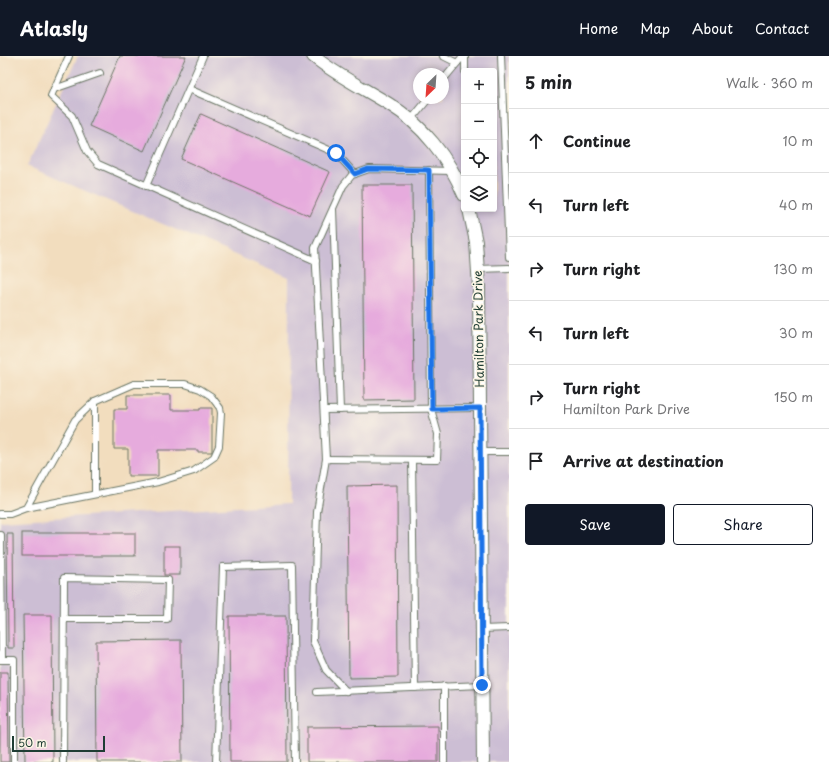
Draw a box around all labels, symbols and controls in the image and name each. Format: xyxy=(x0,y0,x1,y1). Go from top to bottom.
text: Atlasly xyxy=(20,14,88,42)
text: Home xyxy=(579,18,618,39)
text: Map xyxy=(640,18,670,39)
text: About xyxy=(692,18,733,39)
text: Contact xyxy=(755,18,809,39)
north arrow xyxy=(413,68,449,104)
map controls xyxy=(461,68,497,212)
button: + xyxy=(461,68,497,104)
text: 5 min xyxy=(525,69,572,95)
text: Walk · 360 m xyxy=(726,73,813,92)
button: − xyxy=(461,104,497,140)
text: Continue xyxy=(563,129,631,152)
icon: ahead xyxy=(525,130,547,152)
text: 10 m xyxy=(783,131,813,150)
button: locate xyxy=(461,140,497,176)
route start xyxy=(327,144,345,162)
button: layers xyxy=(461,176,497,212)
text: Turn left xyxy=(563,193,629,216)
icon: left xyxy=(525,194,547,216)
text: 40 m xyxy=(779,195,813,214)
text: Turn right xyxy=(563,257,640,280)
icon: right xyxy=(525,258,547,280)
text: 130 m xyxy=(774,259,813,278)
street label: Hamilton Park Drive xyxy=(468,270,488,388)
text: Turn left xyxy=(563,321,629,344)
icon: left xyxy=(525,322,547,344)
text: 30 m xyxy=(779,323,813,342)
text: Turn right xyxy=(563,376,640,399)
icon: right xyxy=(525,386,547,408)
text: 150 m xyxy=(774,387,813,406)
text: Hamilton Park Drive xyxy=(563,399,690,418)
text: Arrive at destination xyxy=(563,449,724,472)
icon: arrive xyxy=(525,450,547,472)
button: Save xyxy=(525,504,665,545)
button: Share xyxy=(673,504,813,545)
route end xyxy=(473,676,491,694)
scale bar xyxy=(12,734,105,753)
text: 50 m xyxy=(18,734,47,751)

